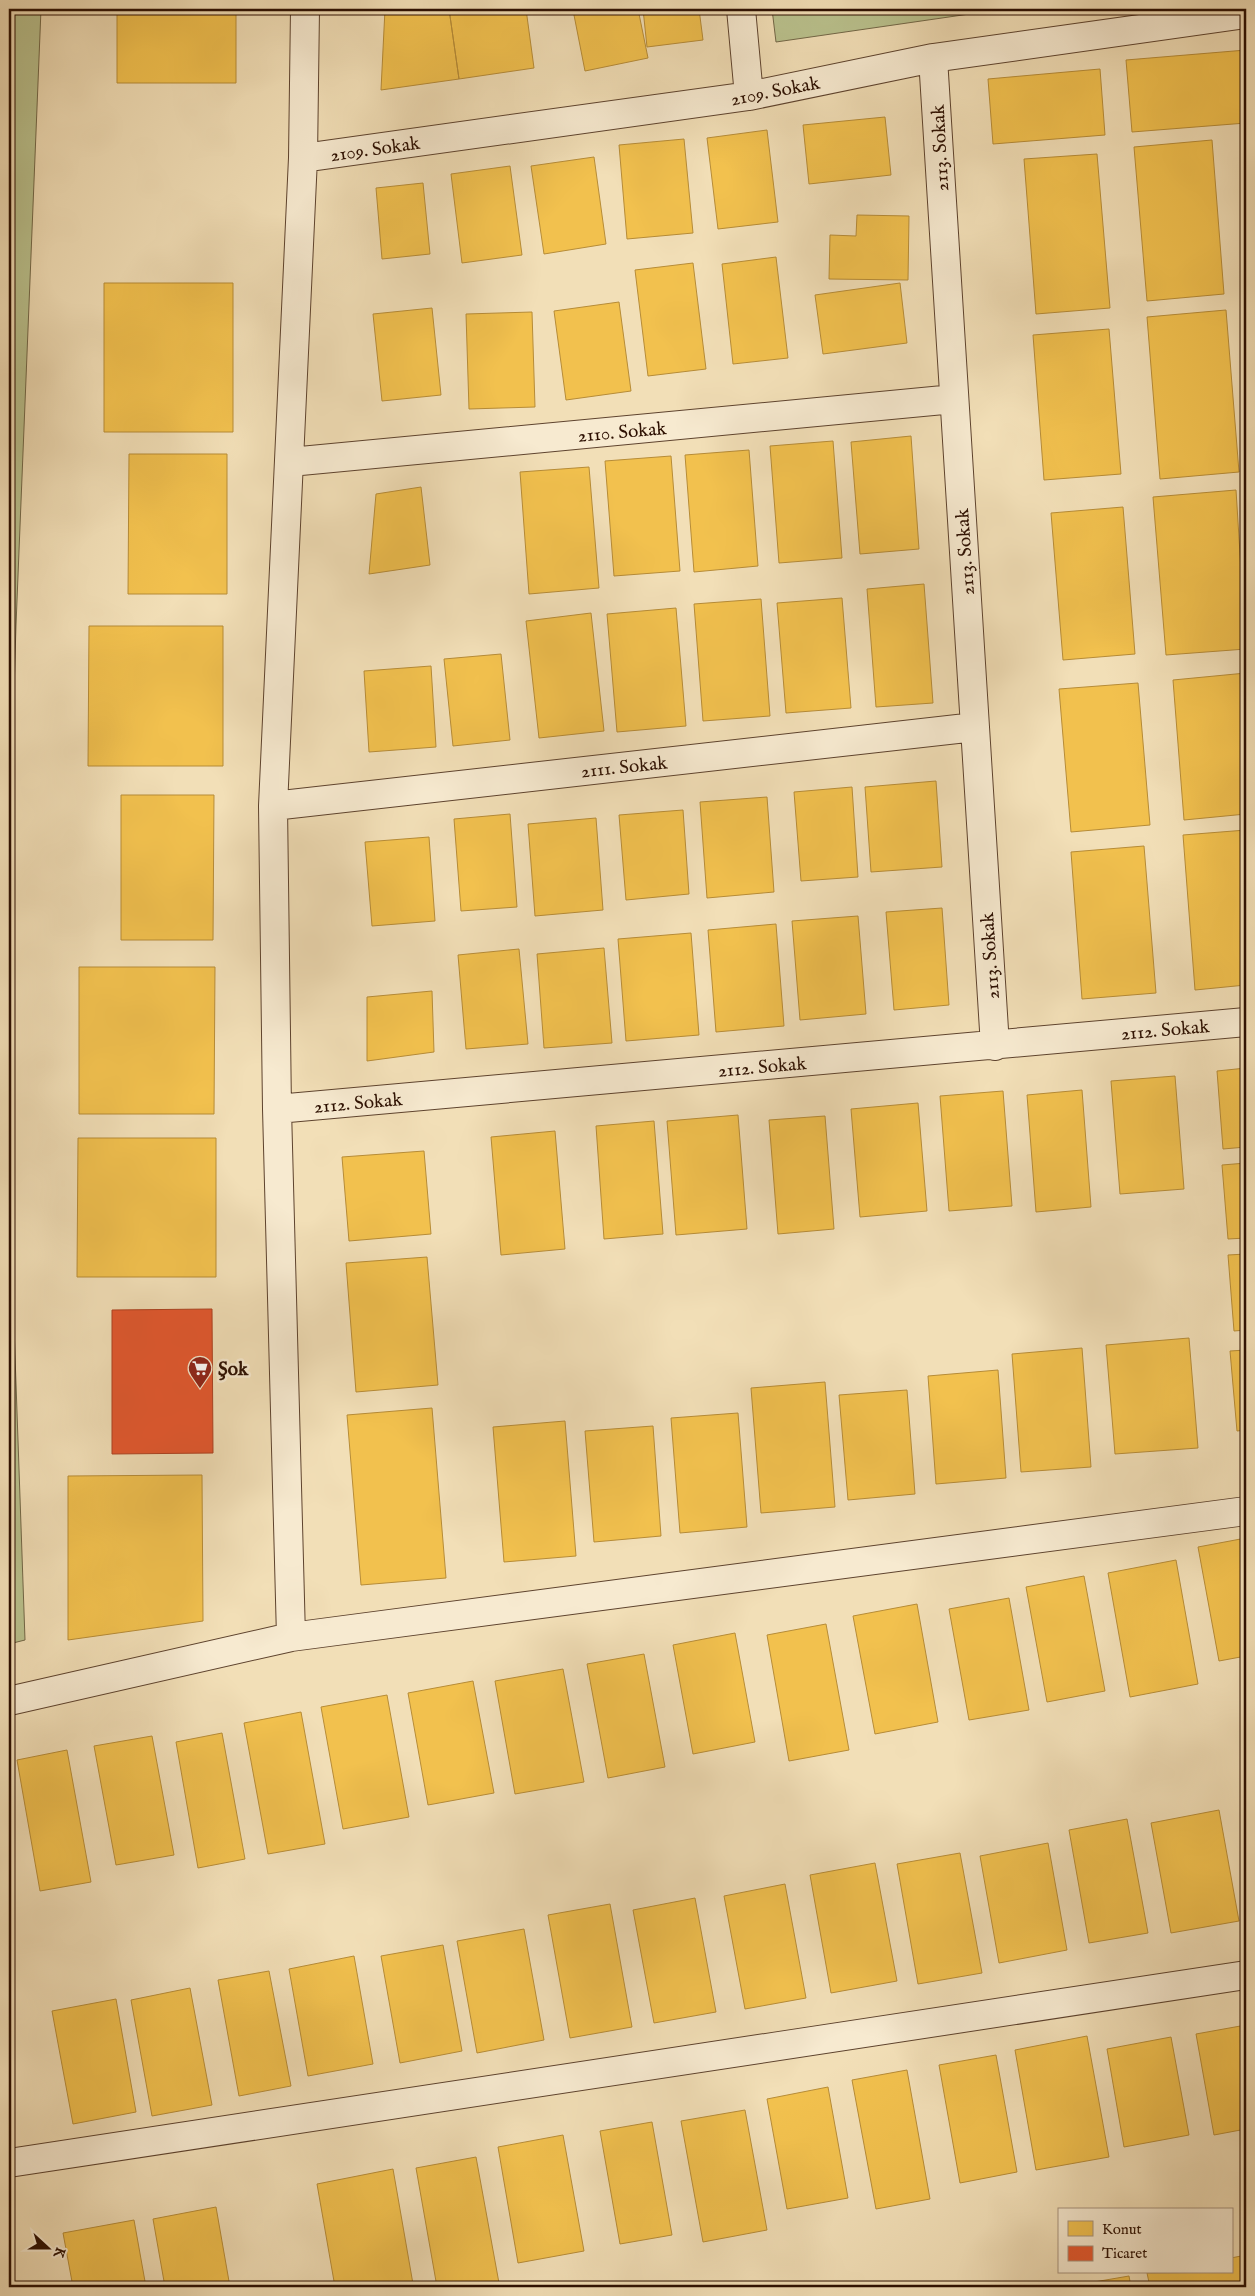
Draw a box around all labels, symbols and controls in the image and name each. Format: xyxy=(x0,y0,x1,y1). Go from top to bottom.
street label: 2109. Sokak xyxy=(729,71,823,112)
street label: 2113. Sokak xyxy=(927,103,955,192)
street label: 2109. Sokak xyxy=(329,132,422,168)
street label: 2110. Sokak xyxy=(577,417,668,449)
street label: 2113. Sokak xyxy=(951,507,981,596)
street label: 2111. Sokak xyxy=(580,751,669,784)
street label: 2113. Sokak xyxy=(976,911,1006,1000)
street label: 2112. Sokak xyxy=(1120,1015,1211,1047)
street label: 2112. Sokak xyxy=(717,1052,808,1084)
street label: 2112. Sokak xyxy=(313,1088,404,1120)
supermarket icon: Şok xyxy=(187,1355,213,1389)
place label: Şok xyxy=(218,1358,249,1382)
legend xyxy=(1058,2208,1232,2274)
text: Konut xyxy=(1102,2220,1142,2239)
north arrow xyxy=(22,2224,72,2274)
text: K xyxy=(49,2244,69,2261)
text: Ticaret xyxy=(1102,2244,1147,2263)

